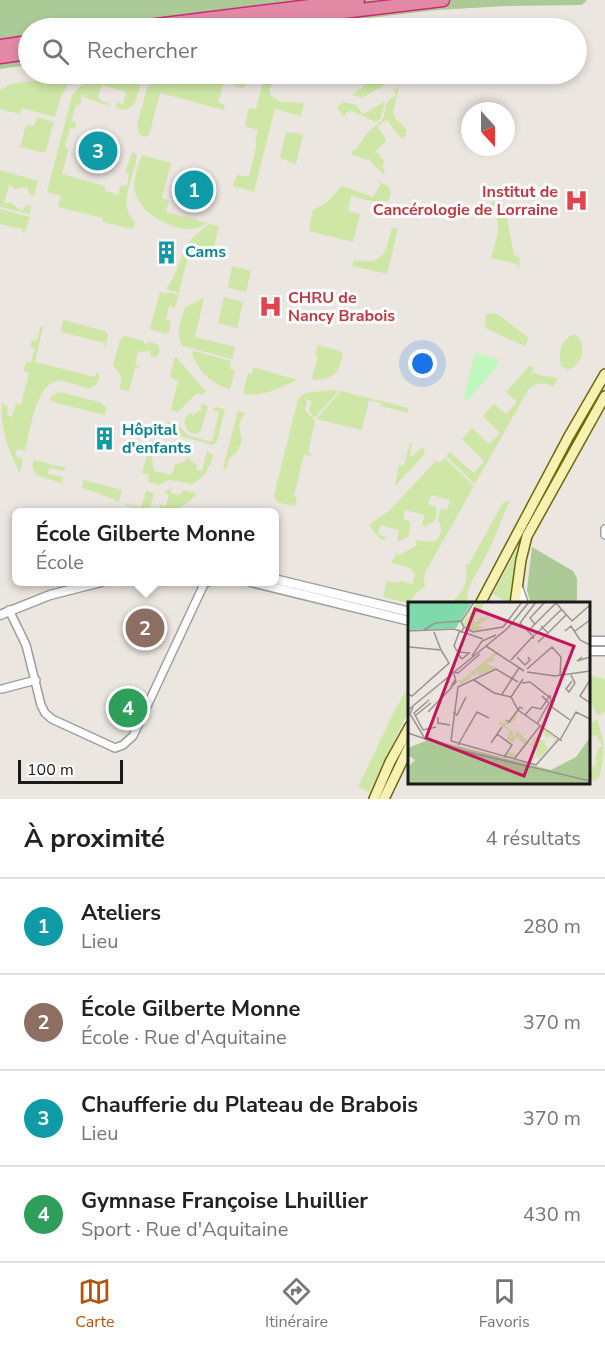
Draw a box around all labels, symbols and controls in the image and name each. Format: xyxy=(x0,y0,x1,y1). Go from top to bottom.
search box xyxy=(18,18,587,84)
icon: search xyxy=(39,35,72,68)
text: Rechercher xyxy=(87,36,198,66)
north arrow xyxy=(461,102,515,156)
pin: 3 xyxy=(78,128,118,174)
pin: 1 xyxy=(174,168,214,213)
place label: Institut de Cancérologie de Lorraine xyxy=(373,181,558,221)
hospital icon: Institut de Cancérologie de Lorraine xyxy=(563,188,589,214)
building icon: Cams xyxy=(154,239,180,265)
place label: Cams xyxy=(185,241,226,263)
place label: CHRU de Nancy Brabois xyxy=(288,287,395,327)
hospital icon: CHRU de Nancy Brabois xyxy=(257,294,283,320)
your location xyxy=(408,349,437,378)
place label: Hôpital d'enfants xyxy=(122,419,192,459)
building icon: Hôpital d'enfants xyxy=(91,426,117,452)
popup xyxy=(12,508,279,586)
text: École Gilberte Monne xyxy=(36,519,255,549)
text: École xyxy=(36,549,84,576)
inset map xyxy=(408,602,590,784)
pin: 2 xyxy=(126,606,164,650)
pin: 4 xyxy=(108,686,148,730)
scale bar xyxy=(18,757,123,784)
text: 100 m xyxy=(27,759,74,781)
text: À proximité xyxy=(24,821,165,856)
text: 4 résultats xyxy=(485,825,581,852)
text: Ateliers xyxy=(81,898,161,928)
text: 1 xyxy=(38,913,50,940)
text: 280 m xyxy=(523,913,581,940)
text: Lieu xyxy=(81,928,118,955)
text: École Gilberte Monne xyxy=(81,994,301,1024)
text: 2 xyxy=(38,1009,50,1036)
text: 370 m xyxy=(523,1009,581,1036)
text: École · Rue d'Aquitaine xyxy=(81,1024,287,1051)
text: Chaufferie du Plateau de Brabois xyxy=(81,1090,418,1120)
text: 3 xyxy=(38,1105,50,1132)
text: 370 m xyxy=(523,1105,581,1132)
text: Lieu xyxy=(81,1120,118,1147)
text: Gymnase Françoise Lhuillier xyxy=(81,1186,368,1216)
text: 4 xyxy=(38,1201,50,1228)
text: 430 m xyxy=(523,1201,581,1228)
text: Sport · Rue d'Aquitaine xyxy=(81,1216,288,1243)
tab: Carte xyxy=(75,1275,114,1333)
tab: Itinéraire xyxy=(265,1275,328,1333)
tab: Favoris xyxy=(479,1275,530,1333)

